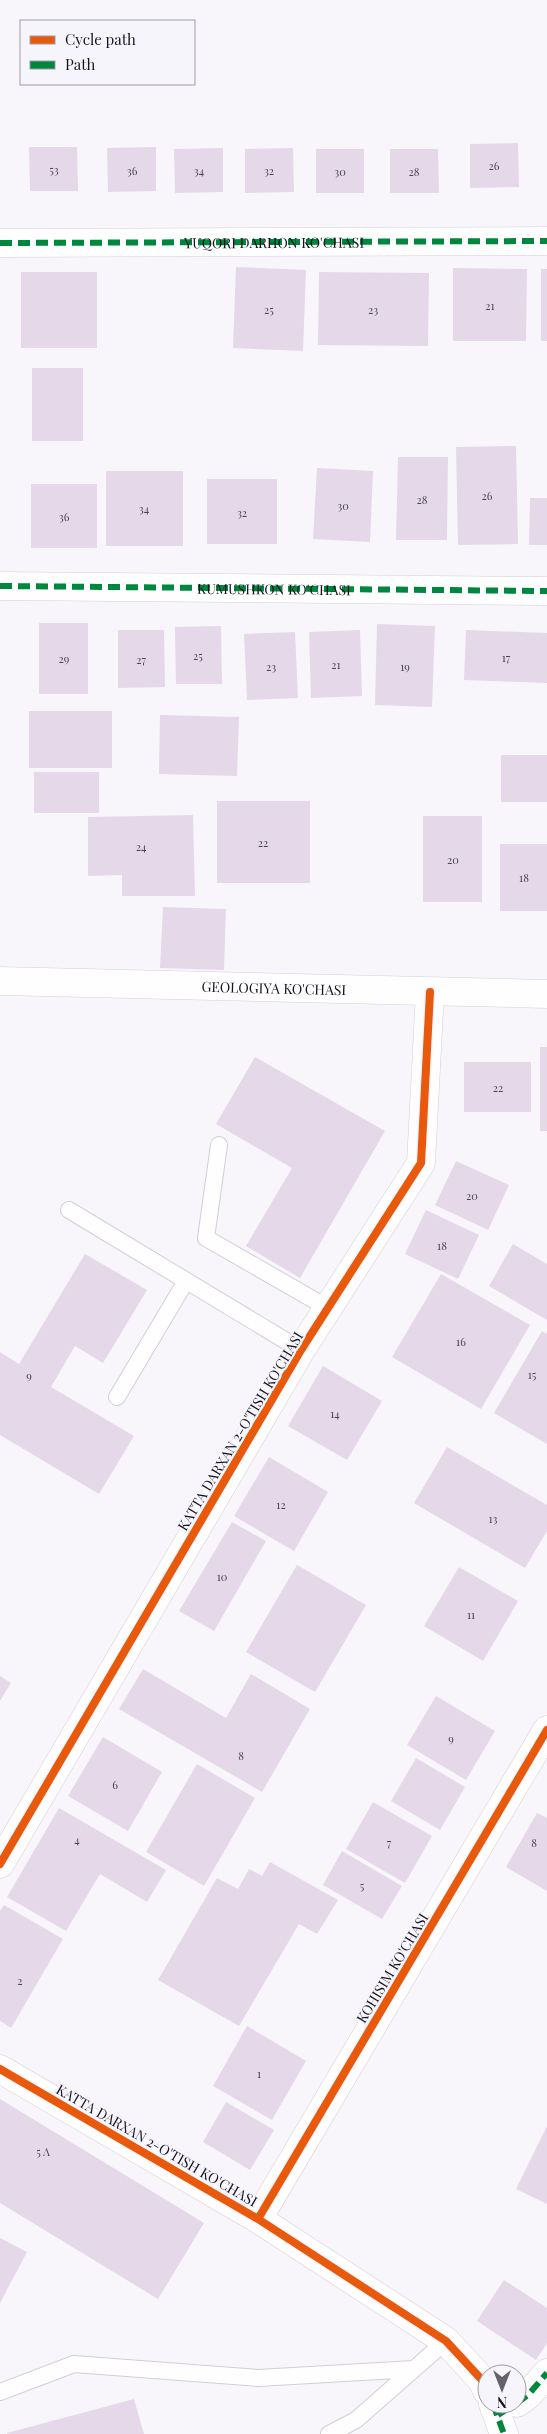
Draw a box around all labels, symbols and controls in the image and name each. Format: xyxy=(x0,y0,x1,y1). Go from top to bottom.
legend xyxy=(20,20,195,85)
text: Cycle path xyxy=(65,29,136,49)
text: Path xyxy=(65,54,95,74)
house number: 26 xyxy=(489,158,500,173)
house number: 53 xyxy=(49,162,59,177)
house number: 36 xyxy=(127,163,138,178)
house number: 34 xyxy=(194,163,205,178)
house number: 32 xyxy=(264,163,274,178)
house number: 30 xyxy=(334,164,346,179)
house number: 28 xyxy=(409,164,420,179)
street label: YUQORI DARHON KO'CHASI xyxy=(183,232,364,252)
house number: 21 xyxy=(485,298,495,313)
house number: 25 xyxy=(264,302,274,317)
house number: 23 xyxy=(368,302,378,317)
house number: 26 xyxy=(482,488,493,503)
house number: 28 xyxy=(417,492,428,507)
house number: 30 xyxy=(337,498,349,513)
house number: 34 xyxy=(139,501,150,516)
house number: 32 xyxy=(237,505,247,520)
house number: 36 xyxy=(59,509,70,524)
street label: KUMUSHKON KO'CHASI xyxy=(197,578,351,599)
house number: 25 xyxy=(193,648,203,663)
house number: 17 xyxy=(502,650,511,665)
house number: 29 xyxy=(59,651,70,666)
house number: 27 xyxy=(136,652,146,667)
house number: 21 xyxy=(331,657,341,672)
house number: 23 xyxy=(266,659,276,674)
house number: 19 xyxy=(400,659,410,674)
house number: 22 xyxy=(258,835,268,850)
house number: 24 xyxy=(136,839,147,854)
house number: 20 xyxy=(447,852,459,867)
house number: 18 xyxy=(519,870,529,885)
street label: GEOLOGIYA KO'CHASI xyxy=(201,976,347,999)
house number: 22 xyxy=(493,1080,503,1095)
house number: 20 xyxy=(466,1188,478,1203)
house number: 18 xyxy=(437,1238,447,1253)
street label: KATTA DARXAN 2-O'TISH KO'CHASI xyxy=(173,1328,307,1534)
house number: 16 xyxy=(456,1334,466,1349)
house number: 15 xyxy=(528,1367,537,1382)
house number: 9 xyxy=(26,1368,32,1383)
house number: 14 xyxy=(330,1406,340,1421)
house number: 12 xyxy=(276,1497,286,1512)
house number: 13 xyxy=(489,1511,497,1526)
house number: 10 xyxy=(217,1569,228,1584)
house number: 11 xyxy=(467,1607,475,1622)
house number: 9 xyxy=(448,1731,454,1746)
house number: 8 xyxy=(238,1748,244,1763)
house number: 6 xyxy=(112,1777,118,1792)
house number: 4 xyxy=(74,1832,80,1847)
house number: 7 xyxy=(387,1835,392,1850)
house number: 8 xyxy=(531,1835,537,1850)
house number: 5 xyxy=(360,1878,365,1893)
street label: KOHISIM KO'CHASI xyxy=(352,1909,432,2026)
house number: 2 xyxy=(17,1973,23,1988)
house number: 1 xyxy=(257,2066,261,2081)
street label: KATTA DARXAN 2-O'TISH KO'CHASI xyxy=(53,2079,261,2211)
house number: 5 A xyxy=(36,2144,50,2159)
north arrow xyxy=(477,2364,527,2414)
text: N xyxy=(497,2393,507,2412)

